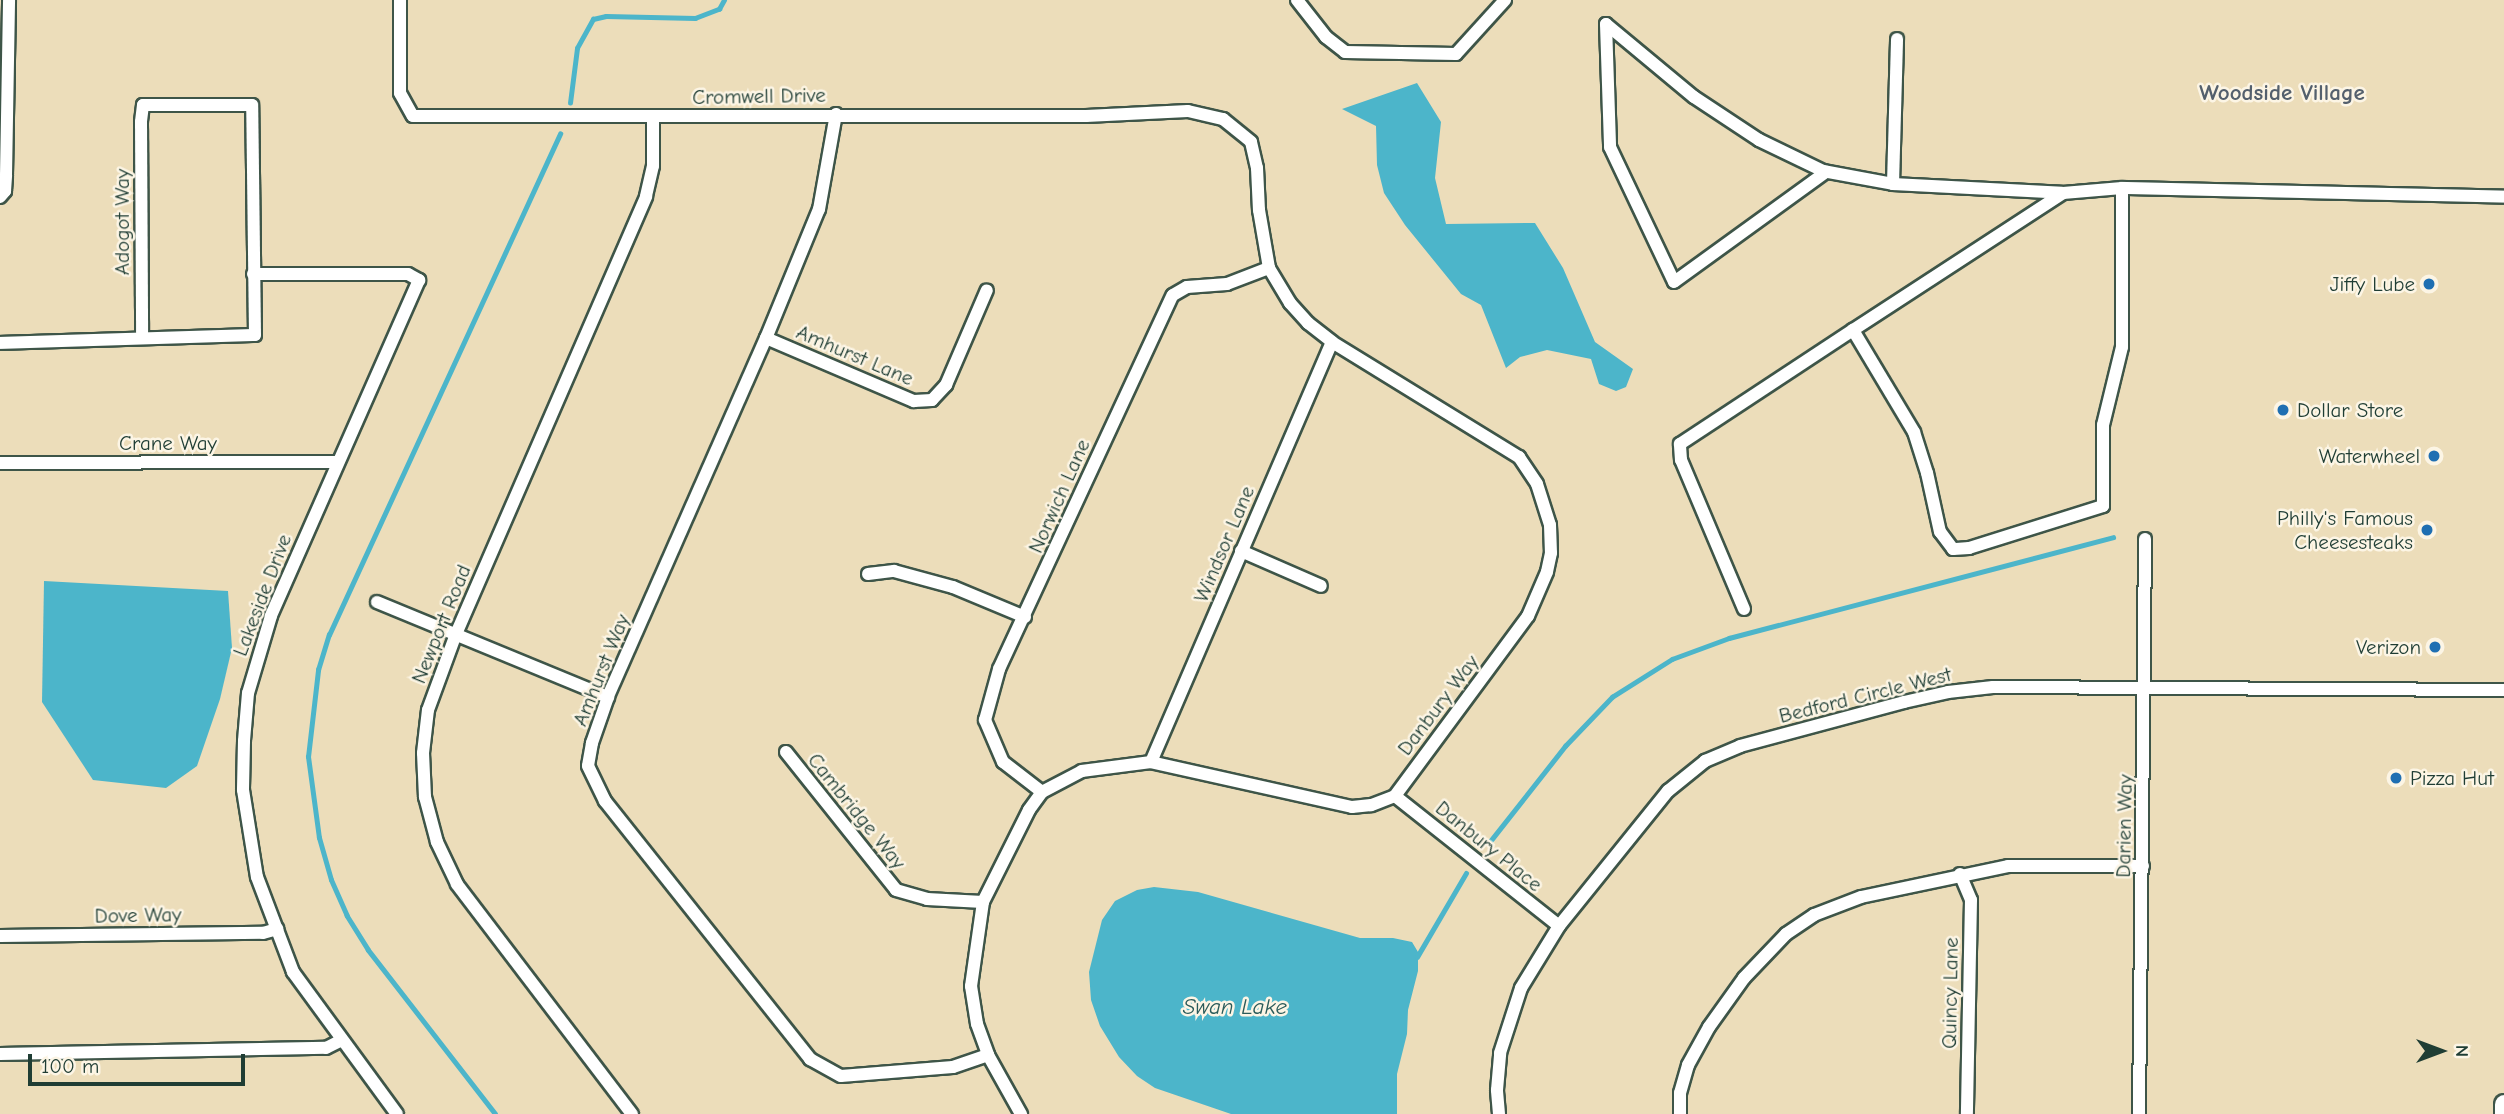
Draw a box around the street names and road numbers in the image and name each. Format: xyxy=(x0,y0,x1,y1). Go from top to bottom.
street label: Cromwell Drive xyxy=(692,82,826,110)
street label: Adogot Way xyxy=(109,169,135,275)
street label: Amhurst Lane xyxy=(793,319,917,391)
street label: Crane Way xyxy=(119,430,217,456)
street label: Norwich Lane xyxy=(1023,435,1095,557)
street label: Windsor Lane xyxy=(1188,482,1260,606)
street label: Lakeside Drive xyxy=(227,530,297,660)
street label: Newport Road xyxy=(406,561,476,687)
street label: Amhurst Way xyxy=(567,610,635,730)
street label: Danbury Way xyxy=(1392,650,1484,760)
street label: Bedford Circle West xyxy=(1776,661,1954,729)
street label: Cambridge Way xyxy=(802,748,912,874)
street label: Darien Way xyxy=(2111,774,2137,878)
street label: Danbury Place xyxy=(1430,795,1548,897)
street label: Dove Way xyxy=(94,902,182,928)
street label: Quincy Lane xyxy=(1936,937,1964,1049)

